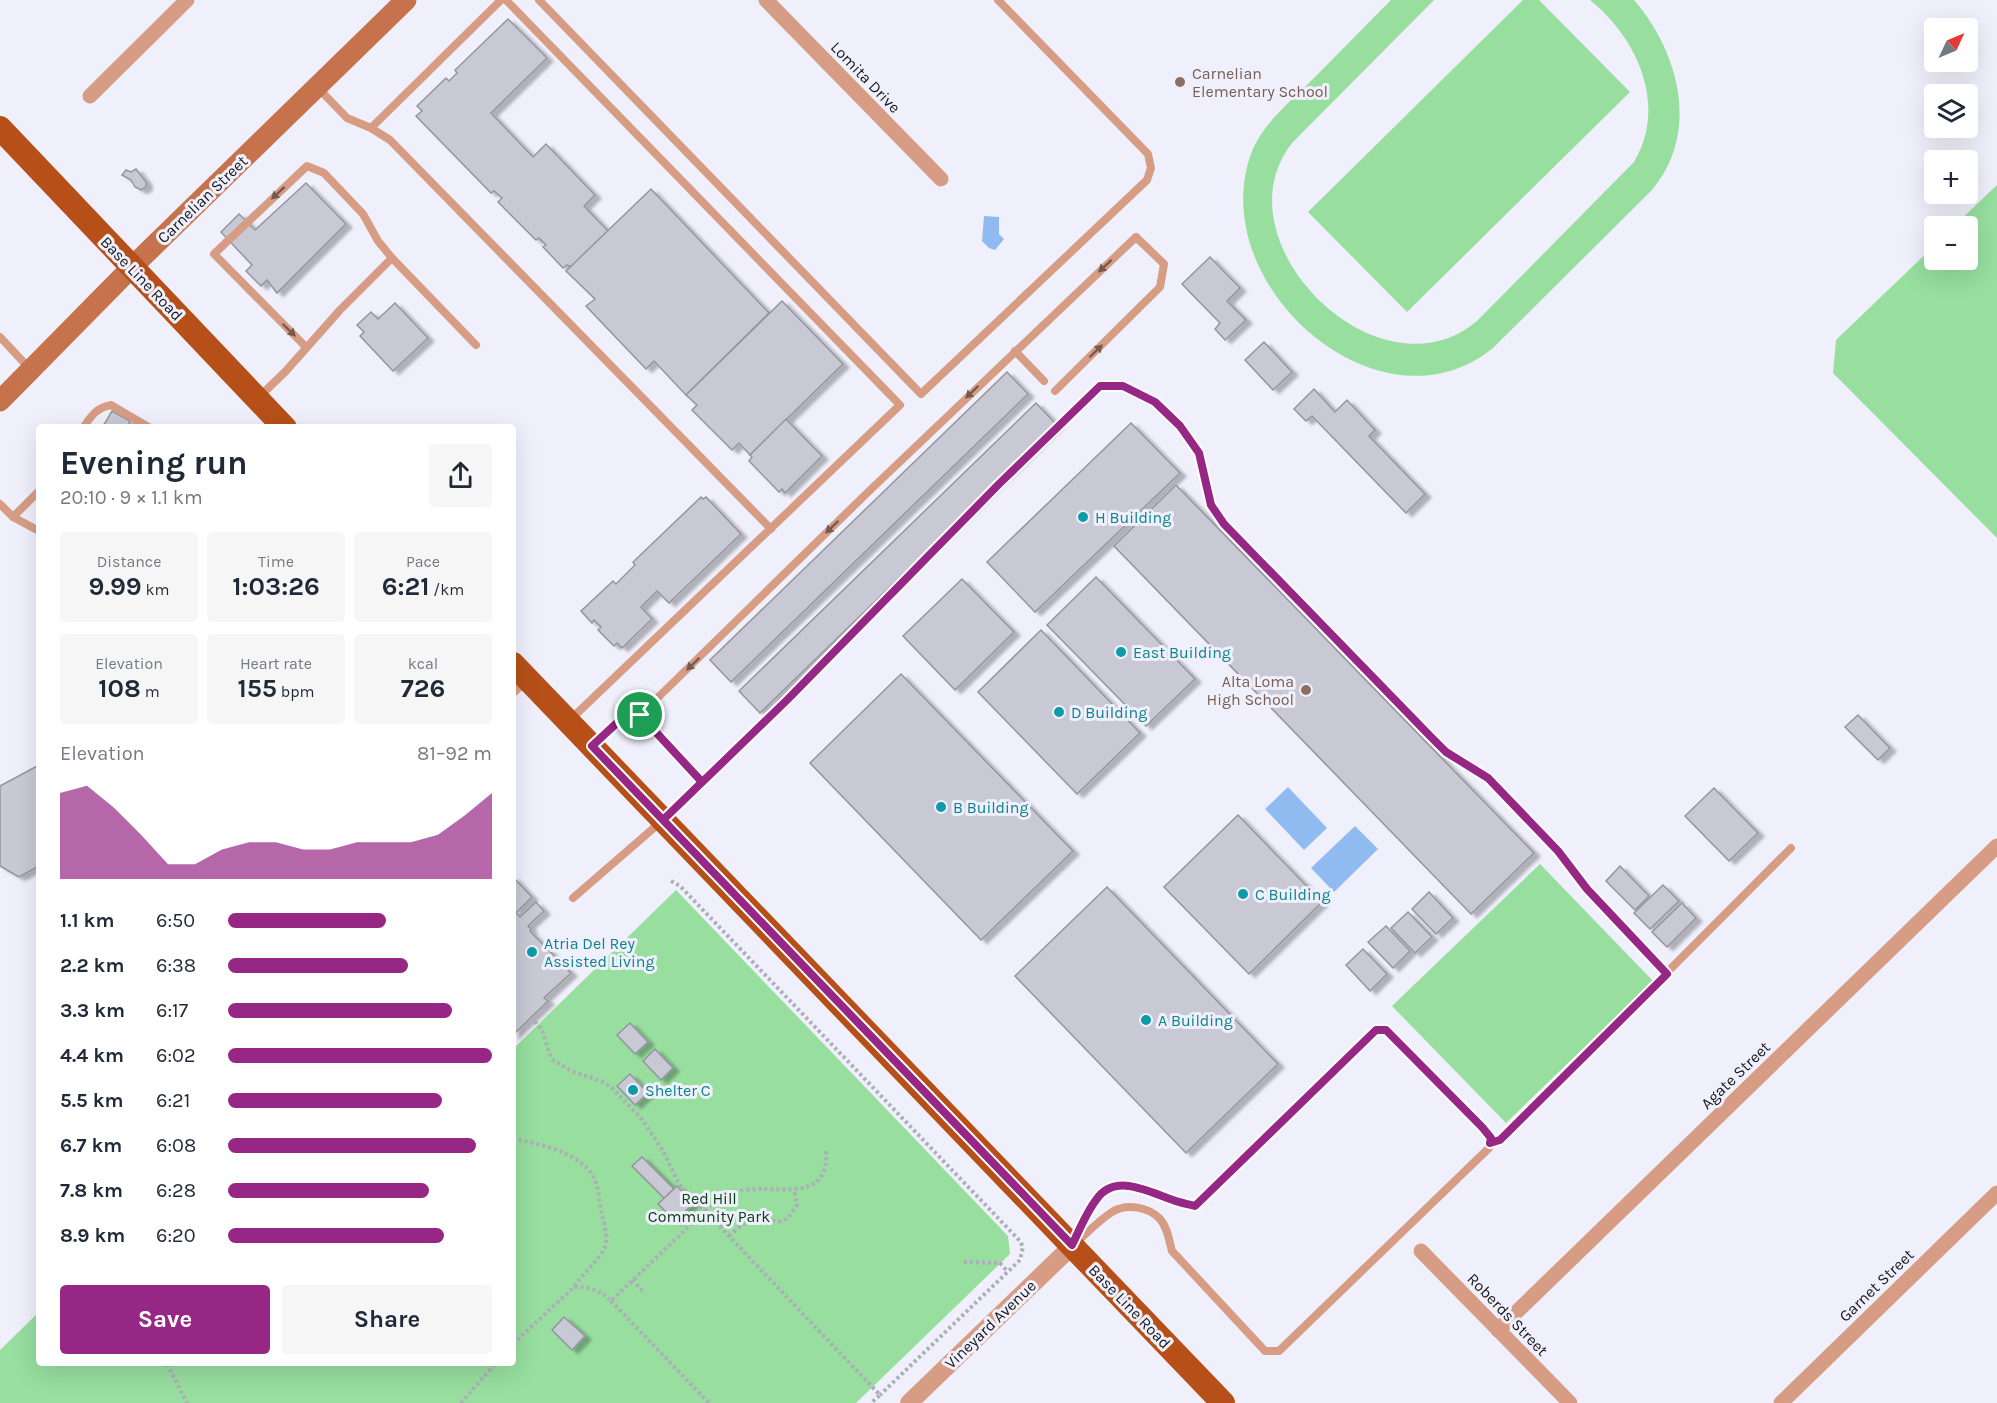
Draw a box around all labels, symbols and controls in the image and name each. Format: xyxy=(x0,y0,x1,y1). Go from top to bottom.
north arrow xyxy=(1924,18,1978,72)
map controls xyxy=(1924,18,1978,270)
street label: Lomita Drive xyxy=(827,38,904,117)
place label: Carnelian Elementary School xyxy=(1192,64,1328,101)
marker: Carnelian Elementary School xyxy=(1173,75,1187,89)
button: layers xyxy=(1924,84,1978,138)
button: + xyxy=(1924,150,1978,204)
street label: Carnelian Street xyxy=(153,152,251,247)
one-way arrow xyxy=(271,186,286,199)
button: − xyxy=(1924,216,1978,270)
street label: Base Line Road xyxy=(97,232,187,324)
one-way arrow xyxy=(1098,259,1112,273)
one-way arrow xyxy=(281,323,295,337)
one-way arrow xyxy=(1089,344,1103,358)
one-way arrow xyxy=(965,385,980,399)
text: Evening run xyxy=(60,444,248,482)
button: share xyxy=(429,444,492,507)
text: 20:10 · 9 × 1.1 km xyxy=(60,486,203,509)
place label: H Building xyxy=(1095,508,1171,527)
marker: H Building xyxy=(1076,510,1090,524)
one-way arrow xyxy=(825,520,839,534)
text: Distance xyxy=(97,552,161,571)
text: Time xyxy=(258,552,294,571)
text: Pace xyxy=(406,552,440,571)
text: 9.99 xyxy=(89,571,142,602)
text: 1:03:26 xyxy=(232,571,320,602)
text: 6:21 xyxy=(382,571,430,602)
text: km xyxy=(142,580,169,599)
text: /km xyxy=(430,580,464,599)
place label: East Building xyxy=(1133,643,1231,662)
marker: East Building xyxy=(1114,645,1128,659)
text: Elevation xyxy=(95,654,163,673)
text: Heart rate xyxy=(240,654,312,673)
text: kcal xyxy=(408,654,438,673)
one-way arrow xyxy=(686,656,700,670)
place label: Alta Loma High School xyxy=(1206,672,1294,709)
text: 108 xyxy=(98,673,141,704)
text: 155 xyxy=(237,673,277,704)
text: 726 xyxy=(401,673,445,704)
text: m xyxy=(141,682,160,701)
text: bpm xyxy=(277,682,315,701)
marker: Alta Loma High School xyxy=(1299,683,1313,697)
pin xyxy=(614,689,665,740)
icon: arrive xyxy=(623,698,656,731)
place label: D Building xyxy=(1071,703,1147,722)
marker: D Building xyxy=(1052,705,1066,719)
text: Elevation xyxy=(60,742,145,765)
text: 81–92 m xyxy=(417,742,492,765)
place label: B Building xyxy=(953,798,1029,817)
marker: B Building xyxy=(934,800,948,814)
place label: C Building xyxy=(1255,885,1330,904)
marker: C Building xyxy=(1236,887,1250,901)
text: 1.1 km xyxy=(60,909,114,932)
text: 6:50 xyxy=(156,909,195,932)
place label: Atria Del Rey Assisted Living xyxy=(544,934,654,971)
marker: Atria Del Rey Assisted Living xyxy=(525,945,539,959)
text: 2.2 km xyxy=(60,954,124,977)
text: 6:38 xyxy=(156,954,196,977)
text: 3.3 km xyxy=(60,999,125,1022)
text: 6:17 xyxy=(156,999,188,1022)
place label: A Building xyxy=(1158,1011,1233,1030)
marker: A Building xyxy=(1139,1013,1153,1027)
street label: Agate Street xyxy=(1697,1038,1774,1113)
text: 4.4 km xyxy=(60,1044,124,1067)
text: 6:02 xyxy=(156,1044,196,1067)
place label: Shelter C xyxy=(645,1081,711,1100)
marker: Shelter C xyxy=(626,1083,640,1097)
text: 5.5 km xyxy=(60,1089,123,1112)
text: 6:21 xyxy=(156,1089,190,1112)
text: 6.7 km xyxy=(60,1134,122,1157)
text: 6:08 xyxy=(156,1134,196,1157)
text: 7.8 km xyxy=(60,1179,123,1202)
text: 6:28 xyxy=(156,1179,196,1202)
park label: Red Hill Community Park xyxy=(648,1189,770,1226)
text: 8.9 km xyxy=(60,1224,125,1247)
text: 6:20 xyxy=(156,1224,196,1247)
street label: Garnet Street xyxy=(1835,1245,1918,1326)
street label: Base Line Road xyxy=(1085,1260,1175,1352)
street label: Roberds Street xyxy=(1463,1269,1552,1360)
street label: Vineyard Avenue xyxy=(941,1276,1040,1373)
button: Save xyxy=(60,1285,270,1354)
button: Share xyxy=(282,1285,492,1354)

